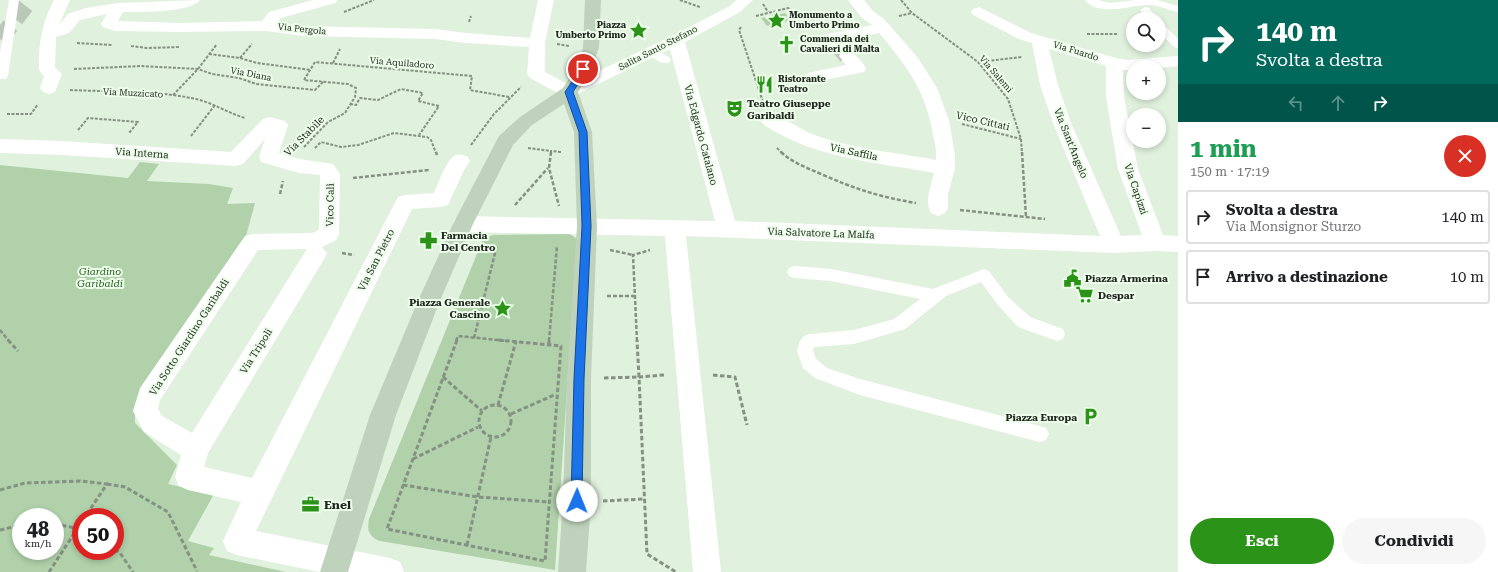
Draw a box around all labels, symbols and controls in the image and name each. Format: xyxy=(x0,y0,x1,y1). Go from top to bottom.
place icon: Monumento a Umberto Primo xyxy=(766,10,786,30)
place label: Monumento a Umberto Primo xyxy=(789,10,860,30)
map controls xyxy=(1126,12,1166,148)
button: search xyxy=(1126,12,1166,52)
text: 140 m xyxy=(1256,15,1337,48)
icon: right xyxy=(1190,16,1242,68)
place label: Piazza Umberto Primo xyxy=(556,20,627,40)
place icon: Piazza Umberto Primo xyxy=(629,20,649,40)
street label: Via Pergola xyxy=(277,21,327,37)
street label: Salita Santo Stefano xyxy=(617,23,700,72)
church icon: Commenda dei Cavalieri di Malta xyxy=(777,34,797,54)
place label: Commenda dei Cavalieri di Malta xyxy=(800,34,880,54)
street label: Via Fuardo xyxy=(1052,39,1100,63)
text: Svolta a destra xyxy=(1256,49,1383,70)
pin xyxy=(566,52,600,86)
street label: Via Salemi xyxy=(977,53,1015,95)
street label: Via Aquiladoro xyxy=(369,55,435,71)
icon: arrive xyxy=(572,58,594,80)
button: + xyxy=(1126,60,1166,100)
street label: Via Diana xyxy=(230,65,273,83)
restaurant icon: Ristorante Teatro xyxy=(755,74,775,94)
place label: Ristorante Teatro xyxy=(778,74,826,94)
street label: Via Edgardo Catalano xyxy=(682,83,720,187)
street label: Via Muzzicato xyxy=(103,86,164,100)
icon: left xyxy=(1285,92,1307,114)
icon: ahead xyxy=(1327,92,1349,114)
icon: right xyxy=(1369,92,1391,114)
place label: Teatro Giuseppe Garibaldi xyxy=(747,98,831,121)
theatre icon: Teatro Giuseppe Garibaldi xyxy=(724,99,744,119)
street label: Via Sant'Angelo xyxy=(1052,106,1090,180)
button: − xyxy=(1126,108,1166,148)
street label: Vico Cittati xyxy=(955,109,1011,133)
street label: Via Stabile xyxy=(282,114,326,158)
text: 1 min xyxy=(1190,135,1257,163)
button: close xyxy=(1444,135,1486,177)
street label: Via Saffila xyxy=(829,142,879,163)
street label: Via Interna xyxy=(115,146,170,160)
street label: Via Capizzi xyxy=(1122,162,1150,216)
text: 150 m · 17:19 xyxy=(1190,164,1269,179)
street label: Vico Calì xyxy=(324,183,336,227)
text: Svolta a destra xyxy=(1226,201,1338,219)
icon: right xyxy=(1192,206,1214,228)
text: 140 m xyxy=(1441,208,1484,226)
text: Via Monsignor Sturzo xyxy=(1226,219,1361,234)
street label: Via Salvatore La Malfa xyxy=(767,226,875,240)
street label: Via San Pietro xyxy=(356,227,396,293)
place label: Farmacia Del Centro xyxy=(441,230,496,253)
pharmacy icon: Farmacia Del Centro xyxy=(418,231,438,251)
park label: Giardino Garibaldi xyxy=(77,266,123,289)
icon: arrive xyxy=(1192,266,1214,288)
public building icon: Piazza Armerina xyxy=(1062,268,1082,288)
text: Arrivo a destinazione xyxy=(1226,268,1388,286)
text: 10 m xyxy=(1450,268,1484,286)
place label: Piazza Armerina xyxy=(1085,273,1168,284)
street label: Via Sotto Giardino Garibaldi xyxy=(147,277,231,397)
supermarket icon: Despar xyxy=(1075,285,1095,305)
place label: Despar xyxy=(1098,290,1135,301)
place label: Piazza Generale Cascino xyxy=(409,297,491,320)
place icon: Piazza Generale Cascino xyxy=(493,298,513,318)
street label: Via Tripoli xyxy=(238,326,274,376)
parking icon: Piazza Europa xyxy=(1080,407,1100,427)
place label: Piazza Europa xyxy=(1005,412,1077,423)
position arrow xyxy=(556,480,598,522)
office icon: Enel xyxy=(301,495,321,515)
place label: Enel xyxy=(324,498,351,512)
speed limit sign: 50 xyxy=(72,508,124,560)
text: 48 xyxy=(27,517,49,541)
button: Esci xyxy=(1190,518,1334,564)
button: Condividi xyxy=(1342,518,1486,564)
text: km/h xyxy=(25,538,51,549)

